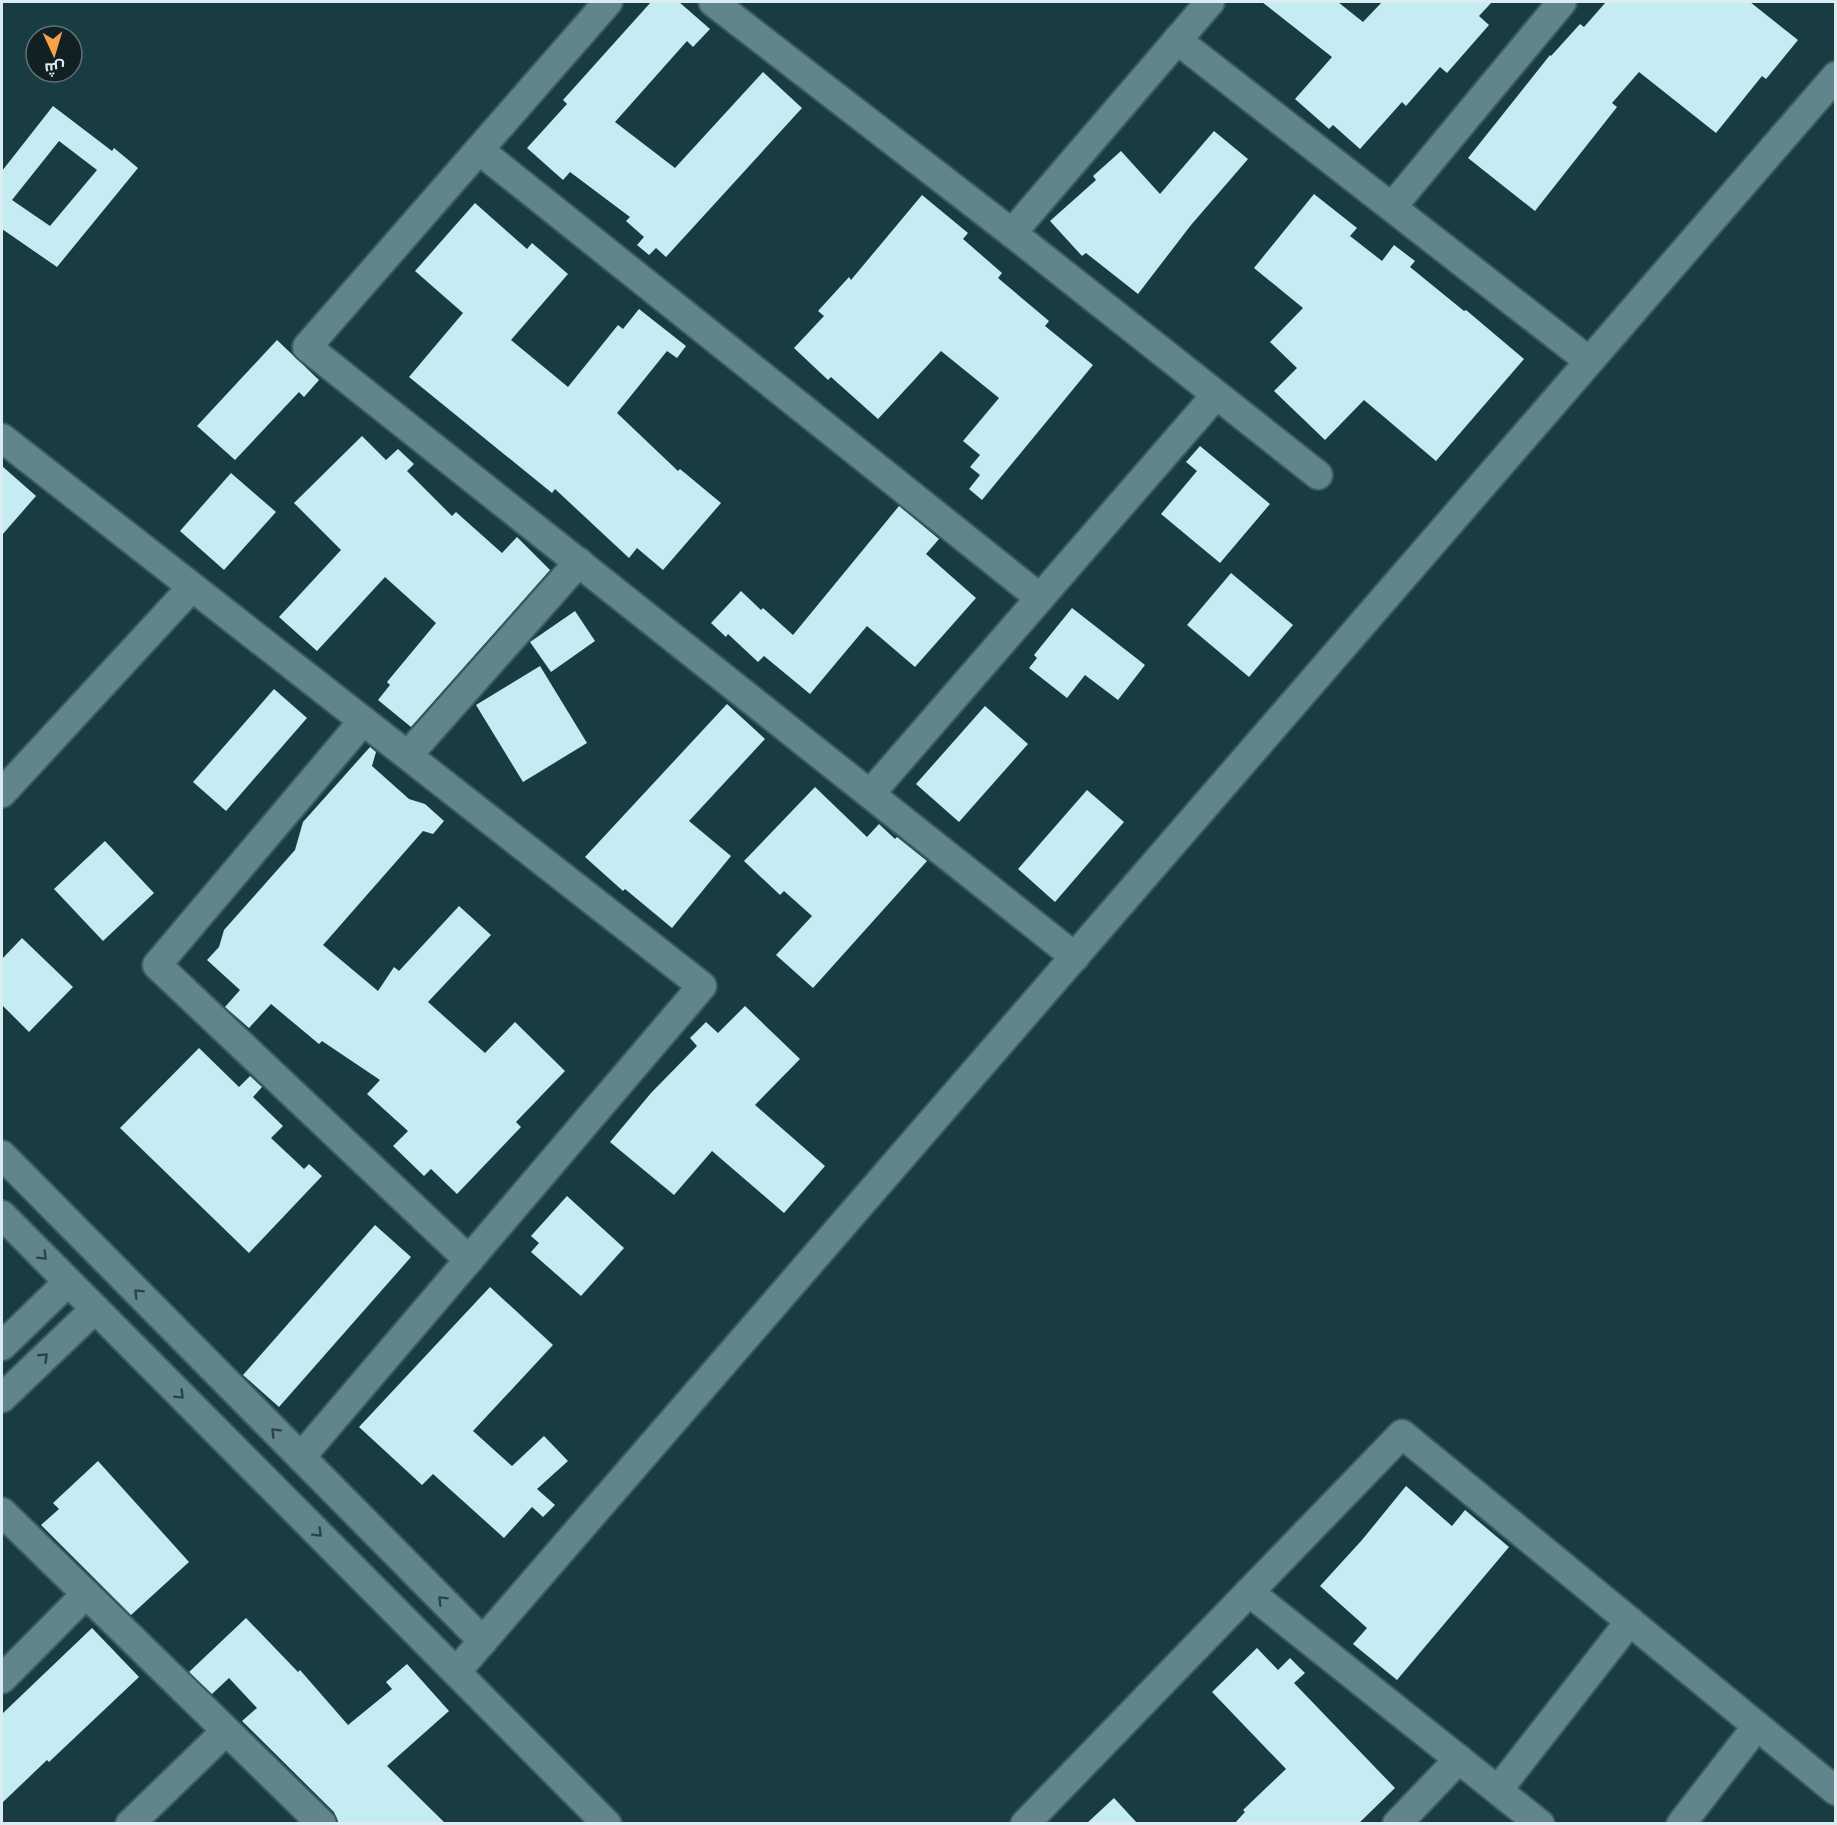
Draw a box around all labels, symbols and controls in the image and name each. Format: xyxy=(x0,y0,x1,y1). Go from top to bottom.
north arrow xyxy=(24,24,84,84)
text: ش xyxy=(44,58,66,79)
one-way arrow xyxy=(35,1249,46,1260)
one-way arrow xyxy=(135,1289,145,1300)
one-way arrow xyxy=(36,1354,47,1365)
one-way arrow xyxy=(173,1388,184,1398)
one-way arrow xyxy=(272,1428,283,1439)
one-way arrow xyxy=(310,1525,321,1536)
one-way arrow xyxy=(439,1596,450,1607)

